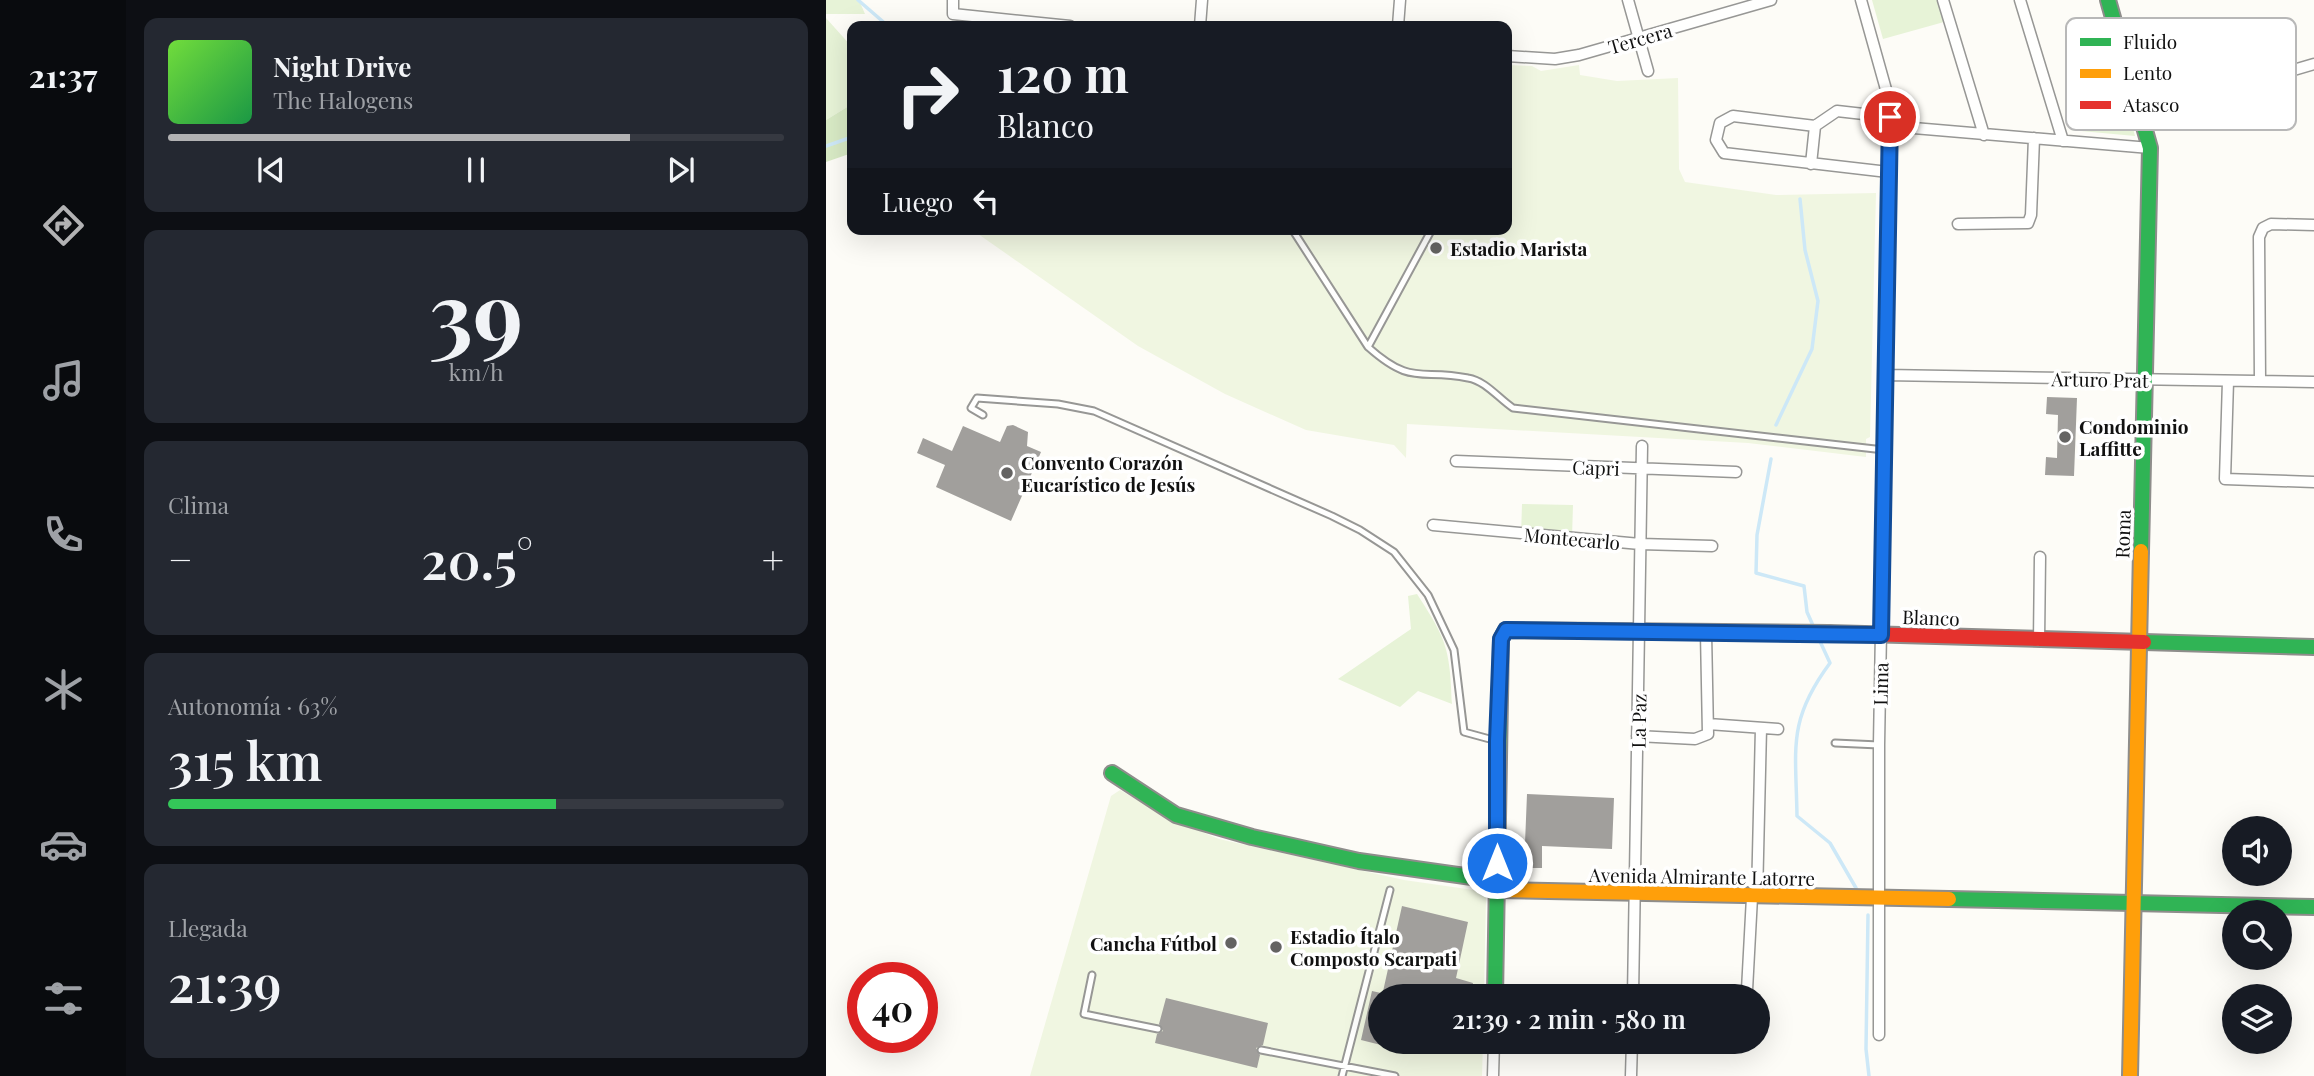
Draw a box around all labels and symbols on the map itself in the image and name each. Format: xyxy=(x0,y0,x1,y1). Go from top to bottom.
street label: Tercera xyxy=(1605,16,1676,60)
legend xyxy=(2066,18,2296,130)
text: Fluido xyxy=(2123,28,2177,54)
text: Lento xyxy=(2123,59,2172,85)
pin xyxy=(1860,87,1920,147)
text: Atasco xyxy=(2122,91,2179,117)
place label: Estadio Marista xyxy=(1450,235,1588,261)
marker: Estadio Marista xyxy=(1428,240,1444,256)
street label: Arturo Prat xyxy=(2050,365,2149,393)
place label: Condominio Laffitte xyxy=(2079,413,2189,461)
marker: Condominio Laffitte xyxy=(2057,429,2073,445)
place label: Convento Corazón Eucarístico de Jesús xyxy=(1021,449,1196,497)
street label: Capri xyxy=(1572,453,1621,481)
marker: Convento Corazón Eucarístico de Jesús xyxy=(999,465,1015,481)
street label: Roma xyxy=(2108,508,2136,559)
street label: Montecarlo xyxy=(1523,521,1621,555)
street label: Blanco xyxy=(1902,603,1960,631)
street label: Lima xyxy=(1867,662,1893,706)
street label: La Paz xyxy=(1625,693,1651,749)
position arrow xyxy=(1460,826,1534,900)
street label: Avenida Almirante Latorre xyxy=(1588,861,1815,891)
place label: Estadio Ítalo Composto Scarpati xyxy=(1290,923,1457,971)
place label: Cancha Fútbol xyxy=(1090,930,1217,956)
marker: Cancha Fútbol xyxy=(1223,935,1239,951)
marker: Estadio Ítalo Composto Scarpati xyxy=(1268,939,1284,955)
speed limit sign: 40 xyxy=(847,962,938,1053)

